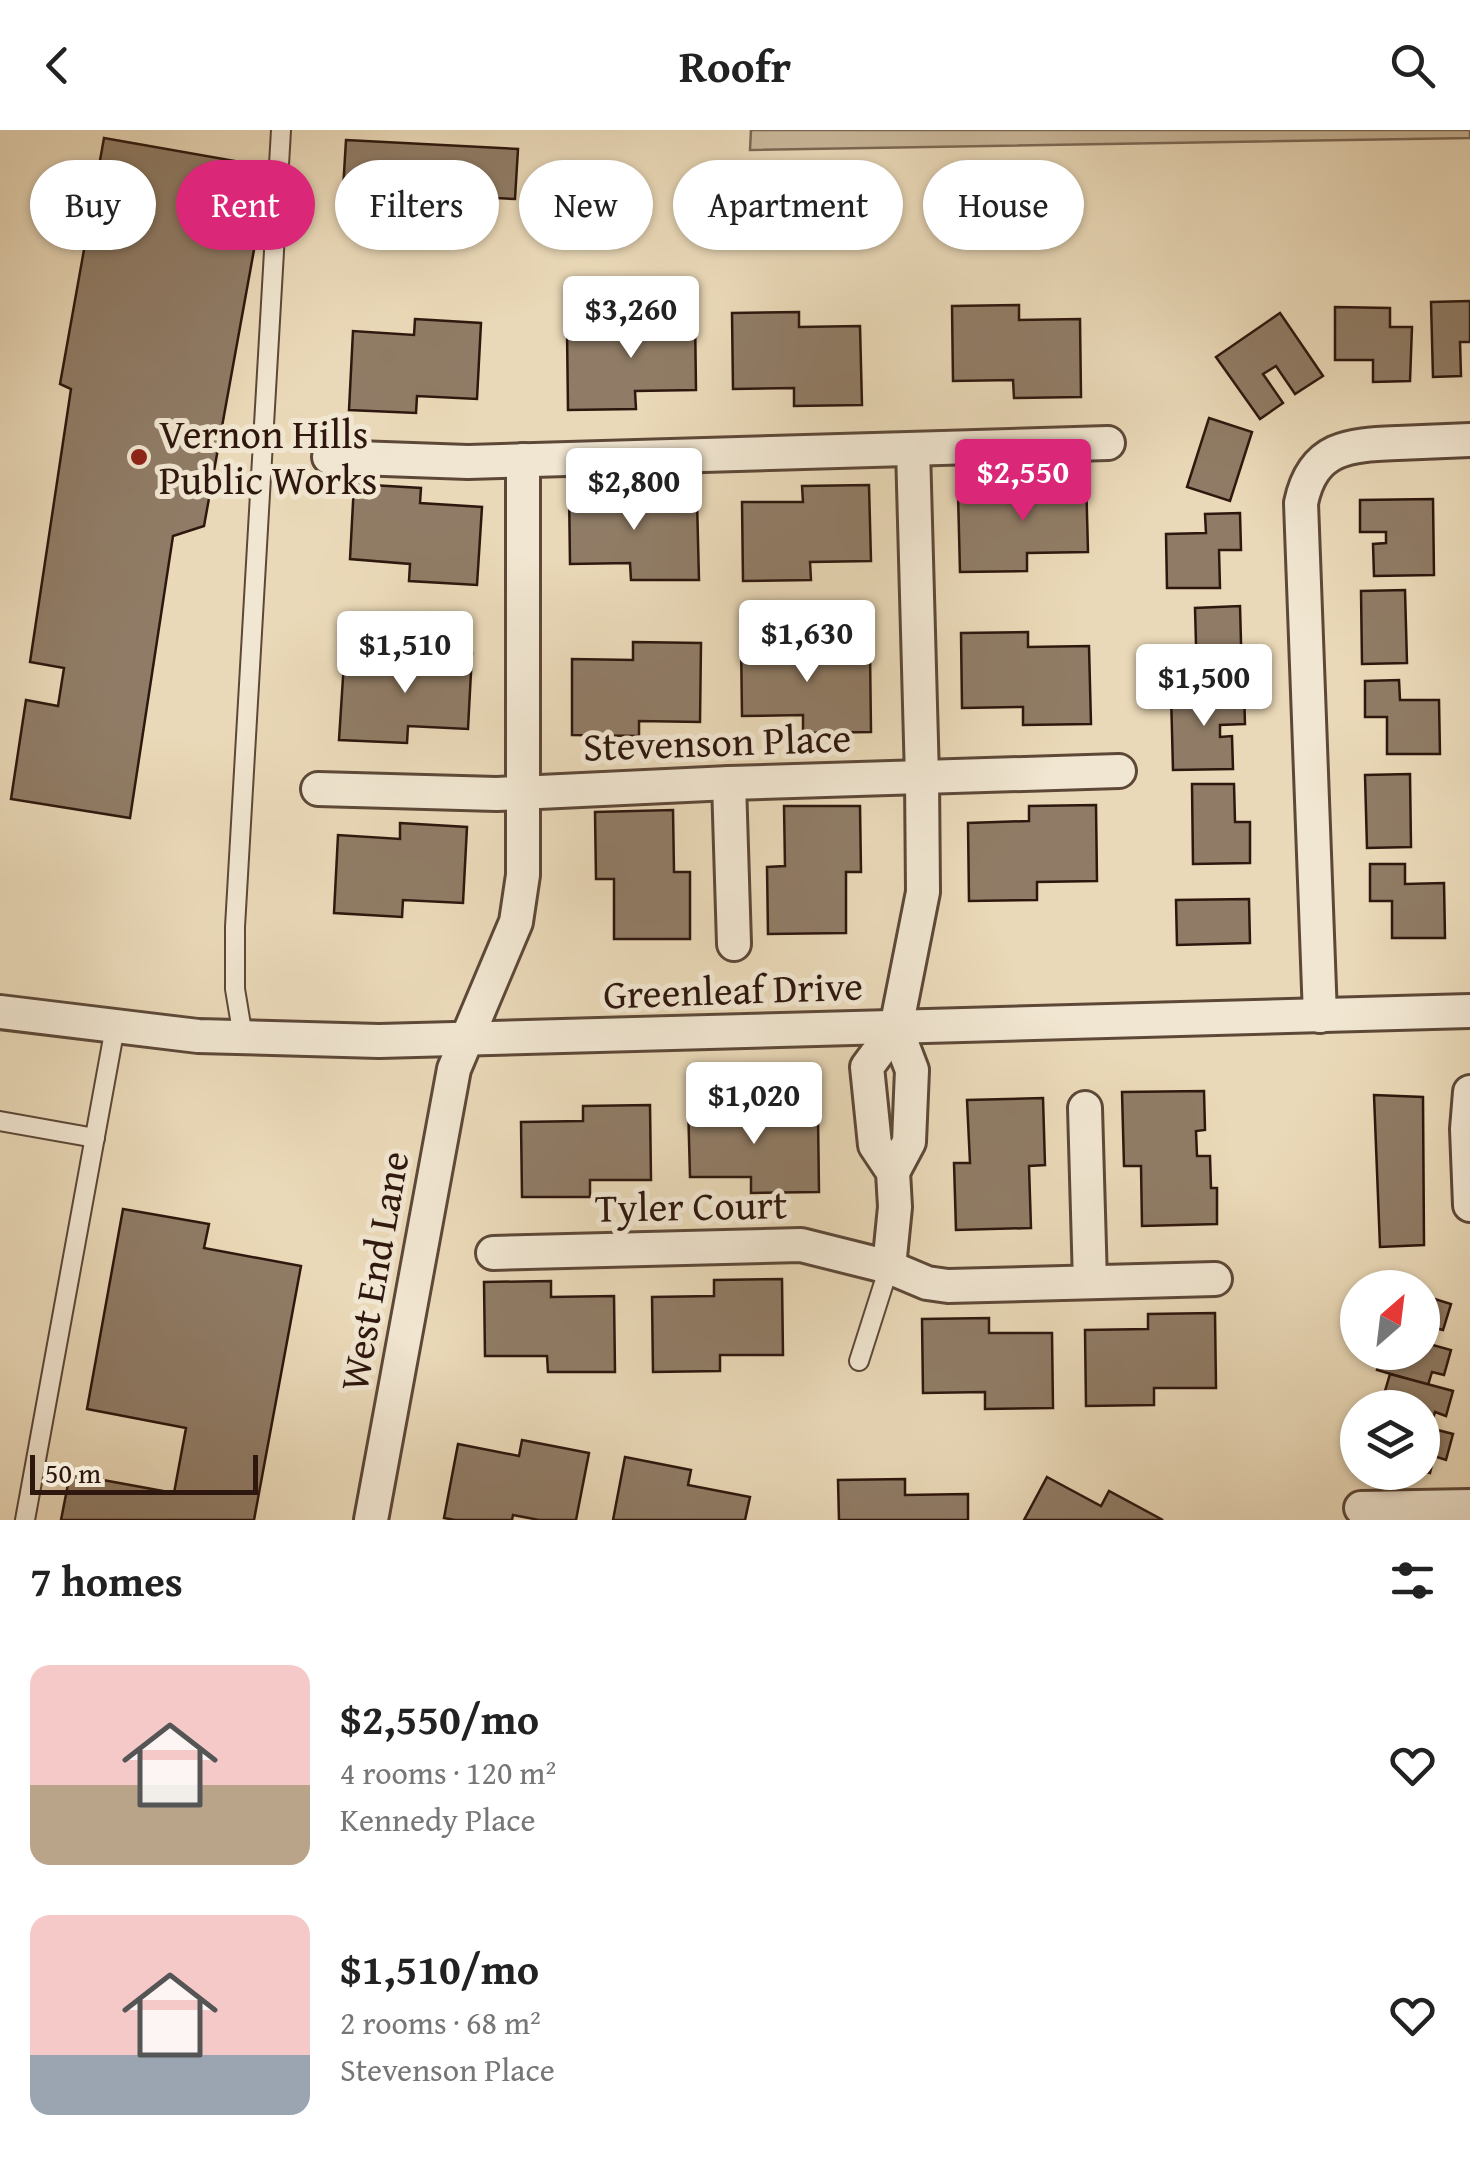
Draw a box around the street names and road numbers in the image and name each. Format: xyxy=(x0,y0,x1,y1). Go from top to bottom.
street label: Stevenson Place xyxy=(582,707,852,776)
street label: Greenleaf Drive xyxy=(602,955,864,1024)
street label: West End Lane xyxy=(323,1146,424,1395)
street label: Tyler Court xyxy=(594,1174,788,1237)

